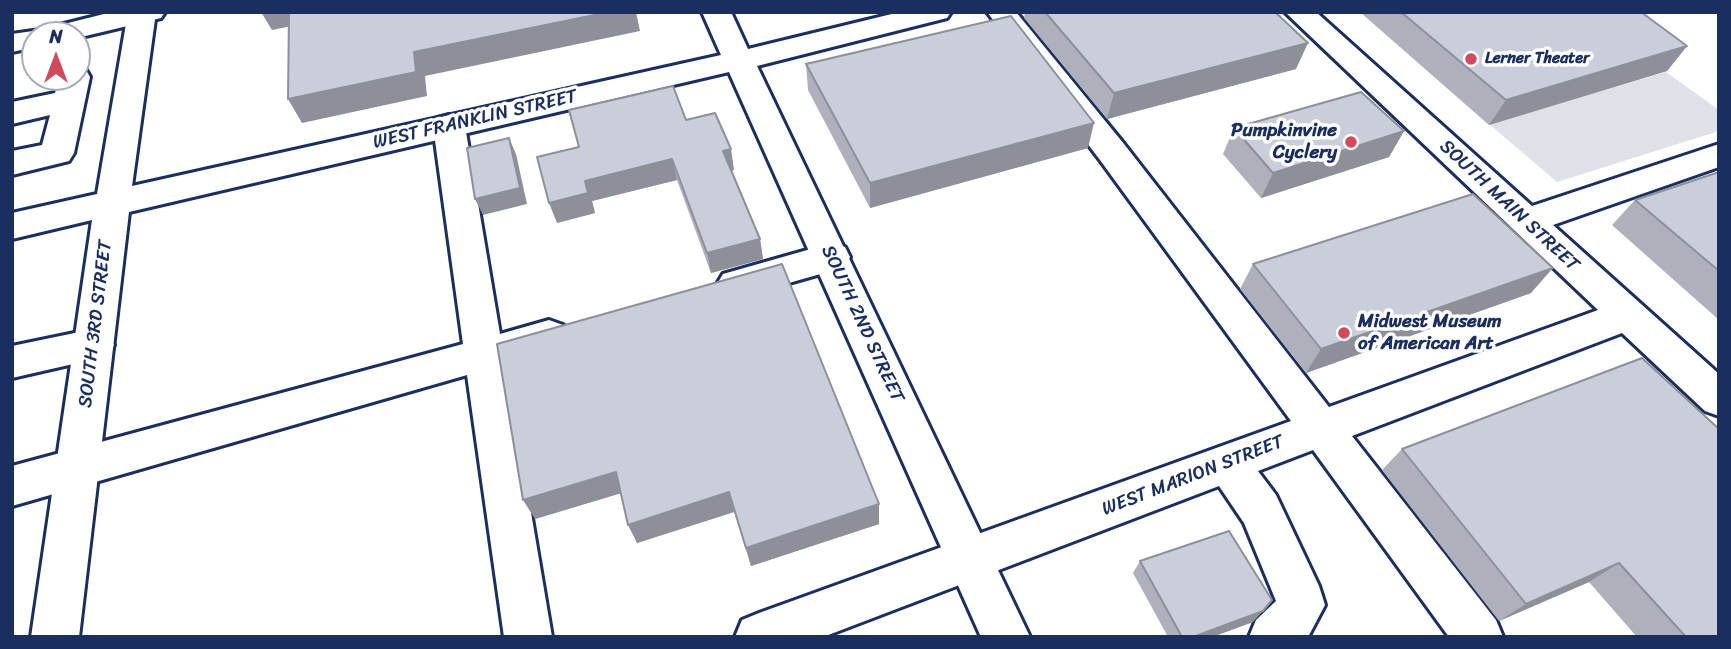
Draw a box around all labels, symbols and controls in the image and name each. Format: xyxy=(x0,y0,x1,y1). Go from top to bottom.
text: N xyxy=(49,20,63,53)
north arrow xyxy=(21,21,91,91)
place label: Lerner Theater xyxy=(1485,49,1590,69)
marker: Lerner Theater xyxy=(1463,51,1479,67)
street label: WEST FRANKLIN STREET xyxy=(371,85,579,155)
place label: Pumpkinvine Cyclery xyxy=(1231,120,1337,164)
marker: Pumpkinvine Cyclery xyxy=(1343,134,1359,150)
street label: SOUTH MAIN STREET xyxy=(1435,136,1583,276)
street label: SOUTH 3RD STREET xyxy=(74,239,118,409)
street label: SOUTH 2ND STREET xyxy=(816,242,908,406)
place label: Midwest Museum of American Art xyxy=(1358,311,1502,355)
marker: Midwest Museum of American Art xyxy=(1336,325,1352,341)
street label: WEST MARION STREET xyxy=(1099,431,1287,521)

